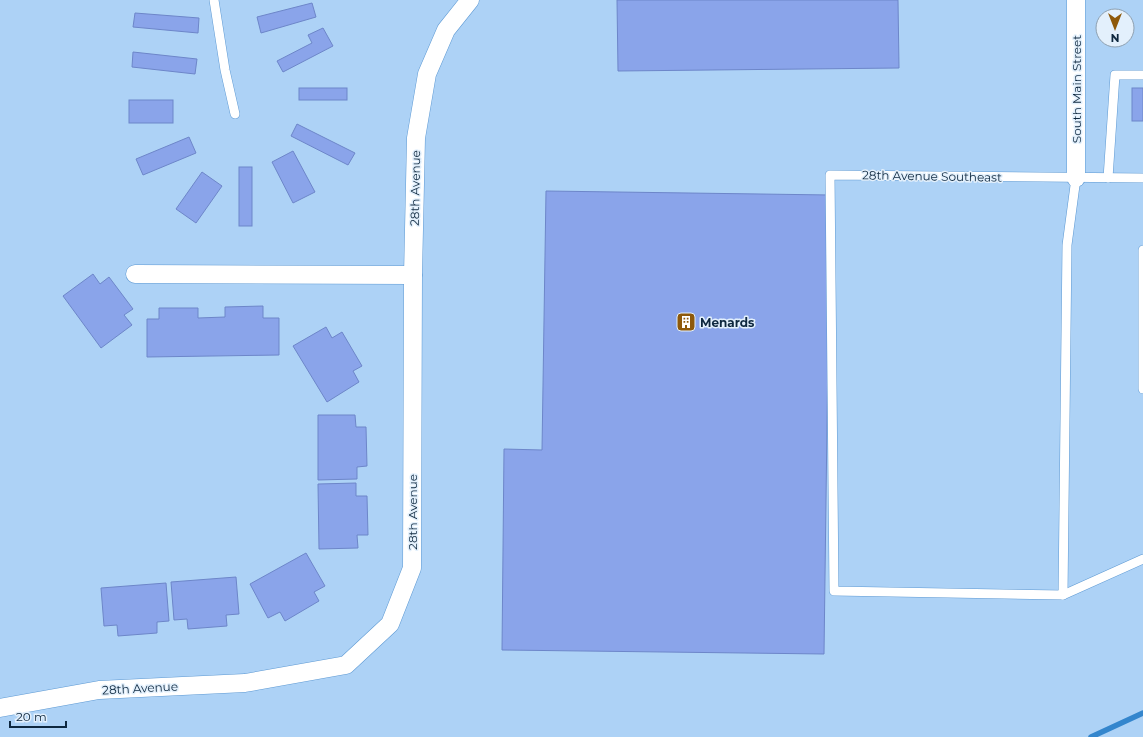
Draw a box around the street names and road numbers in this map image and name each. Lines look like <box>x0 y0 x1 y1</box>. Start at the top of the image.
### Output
street label: South Main Street <box>1069 35 1084 143</box>
street label: 28th Avenue <box>407 150 423 226</box>
street label: 28th Avenue Southeast <box>862 167 1002 185</box>
street label: 28th Avenue <box>405 474 420 550</box>
street label: 28th Avenue <box>102 679 178 697</box>

